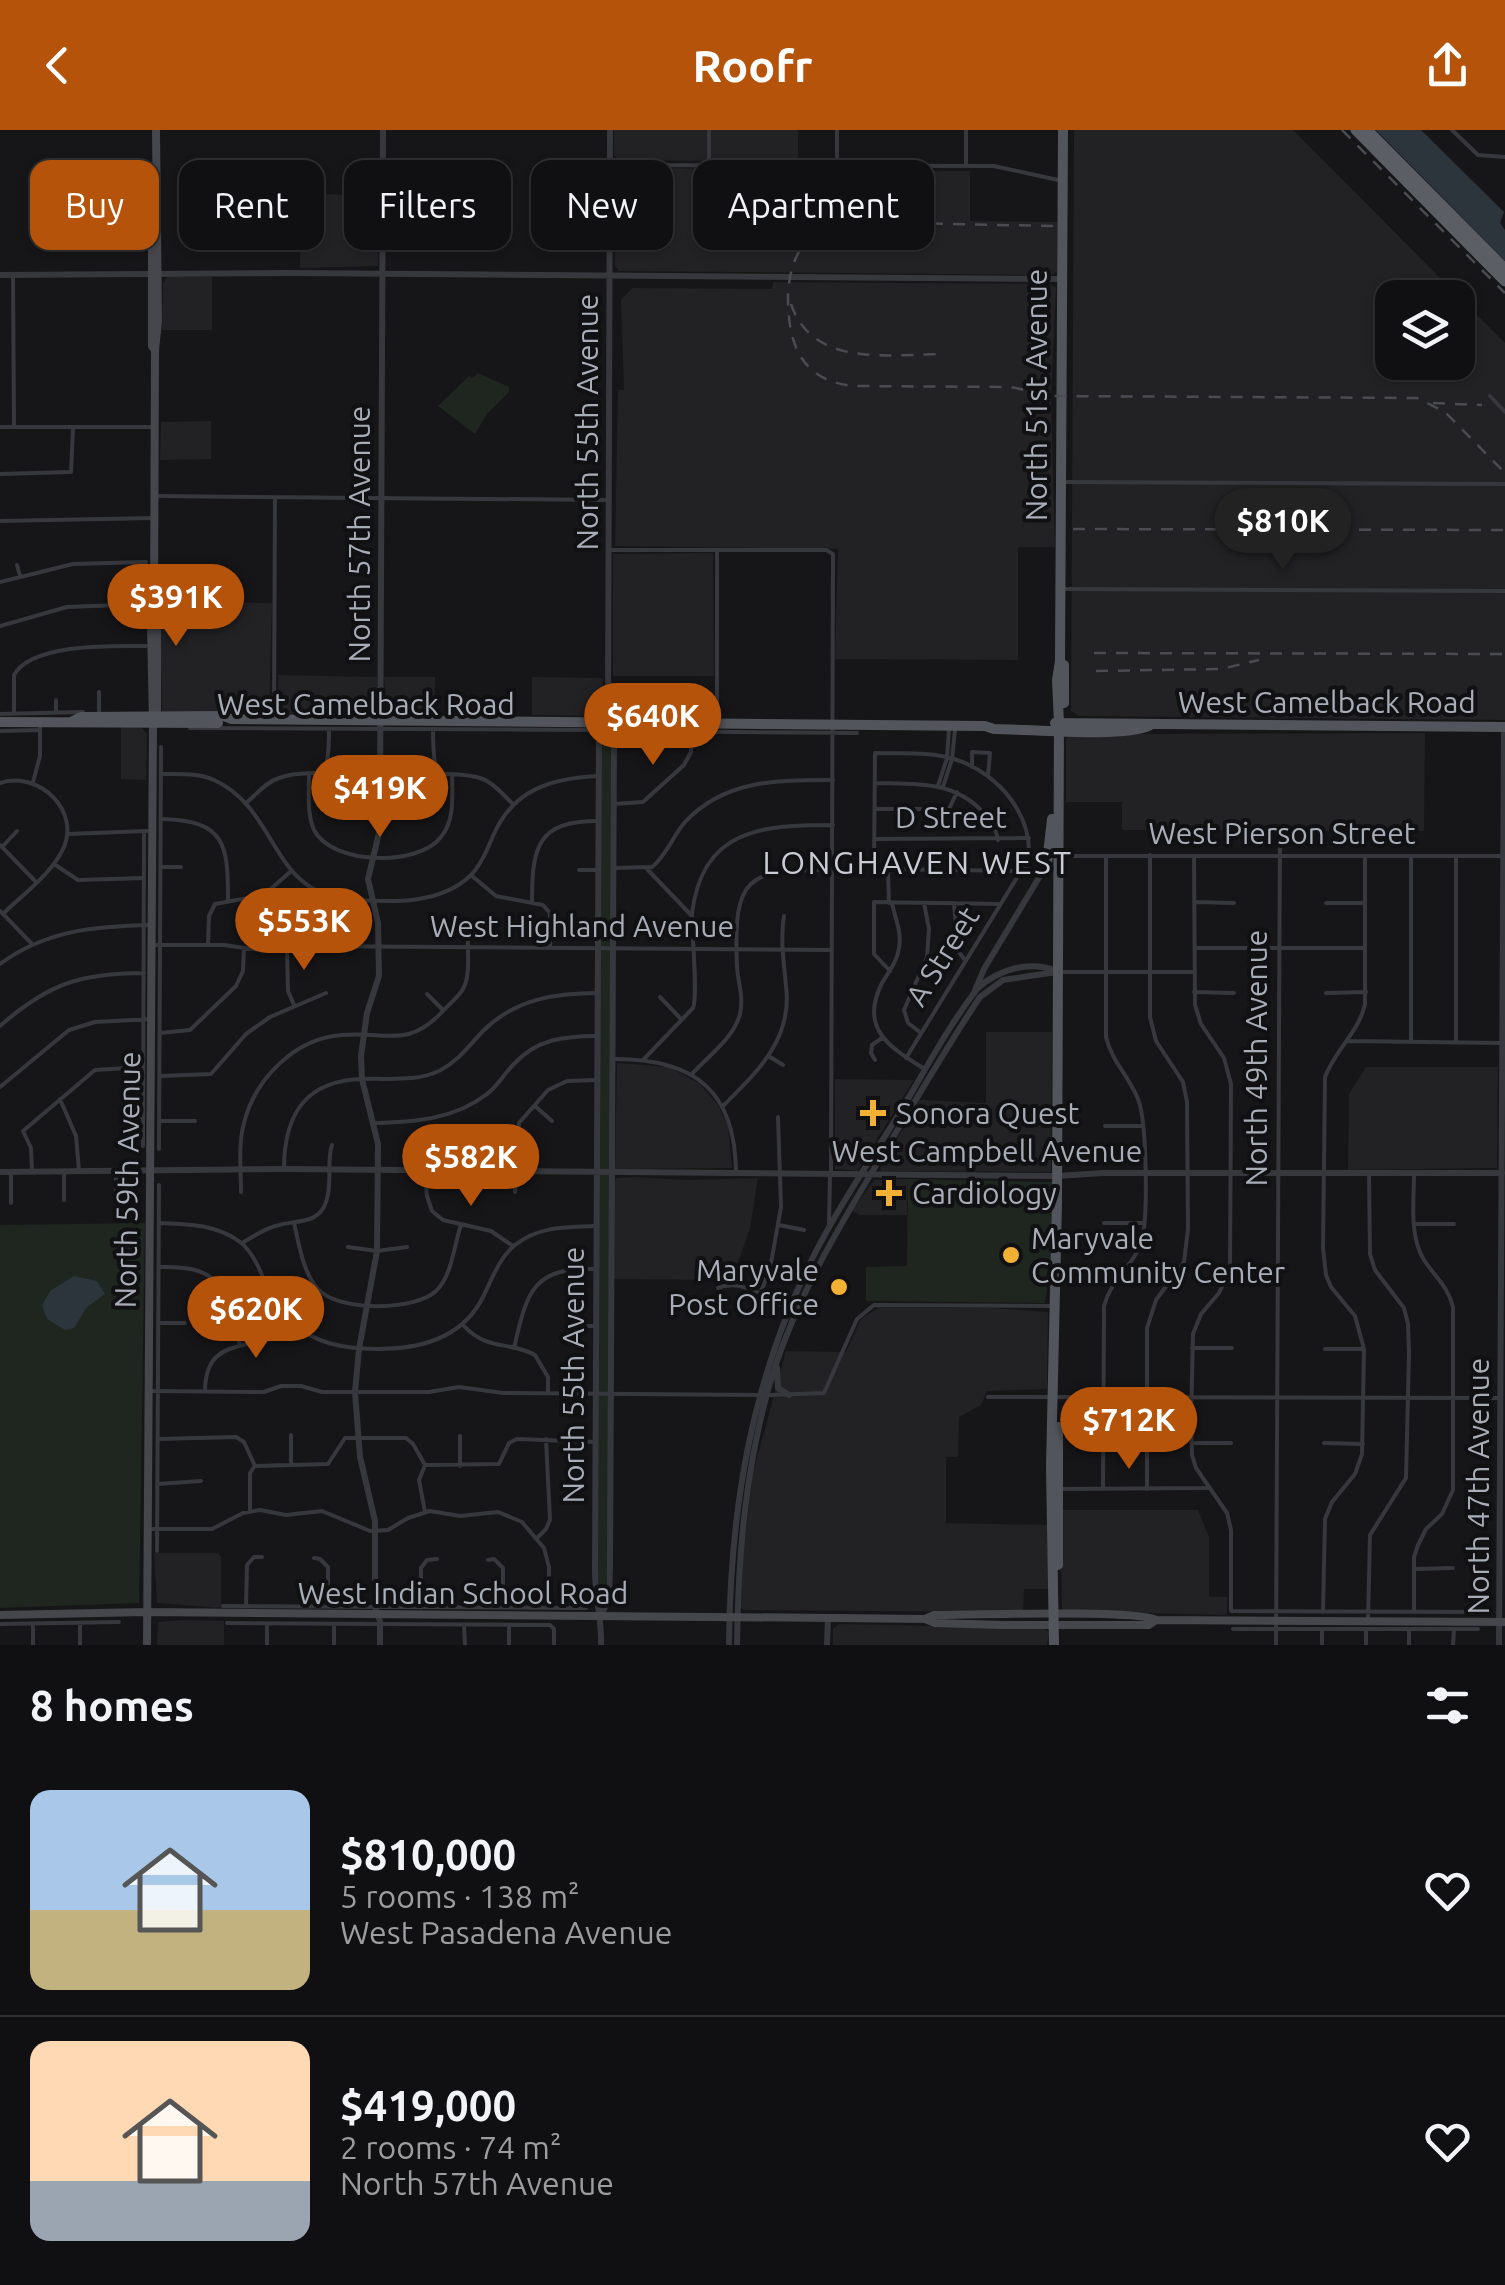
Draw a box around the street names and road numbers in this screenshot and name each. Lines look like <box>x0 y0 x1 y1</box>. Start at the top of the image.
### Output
street label: North 51st Avenue <box>1019 269 1053 521</box>
street label: North 55th Avenue <box>570 294 604 550</box>
street label: North 57th Avenue <box>342 406 376 662</box>
street label: West Camelback Road <box>1178 685 1476 719</box>
street label: West Camelback Road <box>217 687 515 721</box>
street label: D Street <box>895 800 1007 834</box>
street label: West Pierson Street <box>1148 816 1416 850</box>
street label: A Street <box>898 900 986 1012</box>
street label: West Highland Avenue <box>430 909 734 943</box>
street label: North 49th Avenue <box>1239 930 1273 1186</box>
street label: North 59th Avenue <box>108 1051 146 1309</box>
street label: West Campbell Avenue <box>832 1134 1142 1168</box>
street label: North 55th Avenue <box>556 1247 590 1503</box>
street label: North 47th Avenue <box>1461 1358 1495 1614</box>
street label: West Indian School Road <box>298 1576 628 1610</box>

